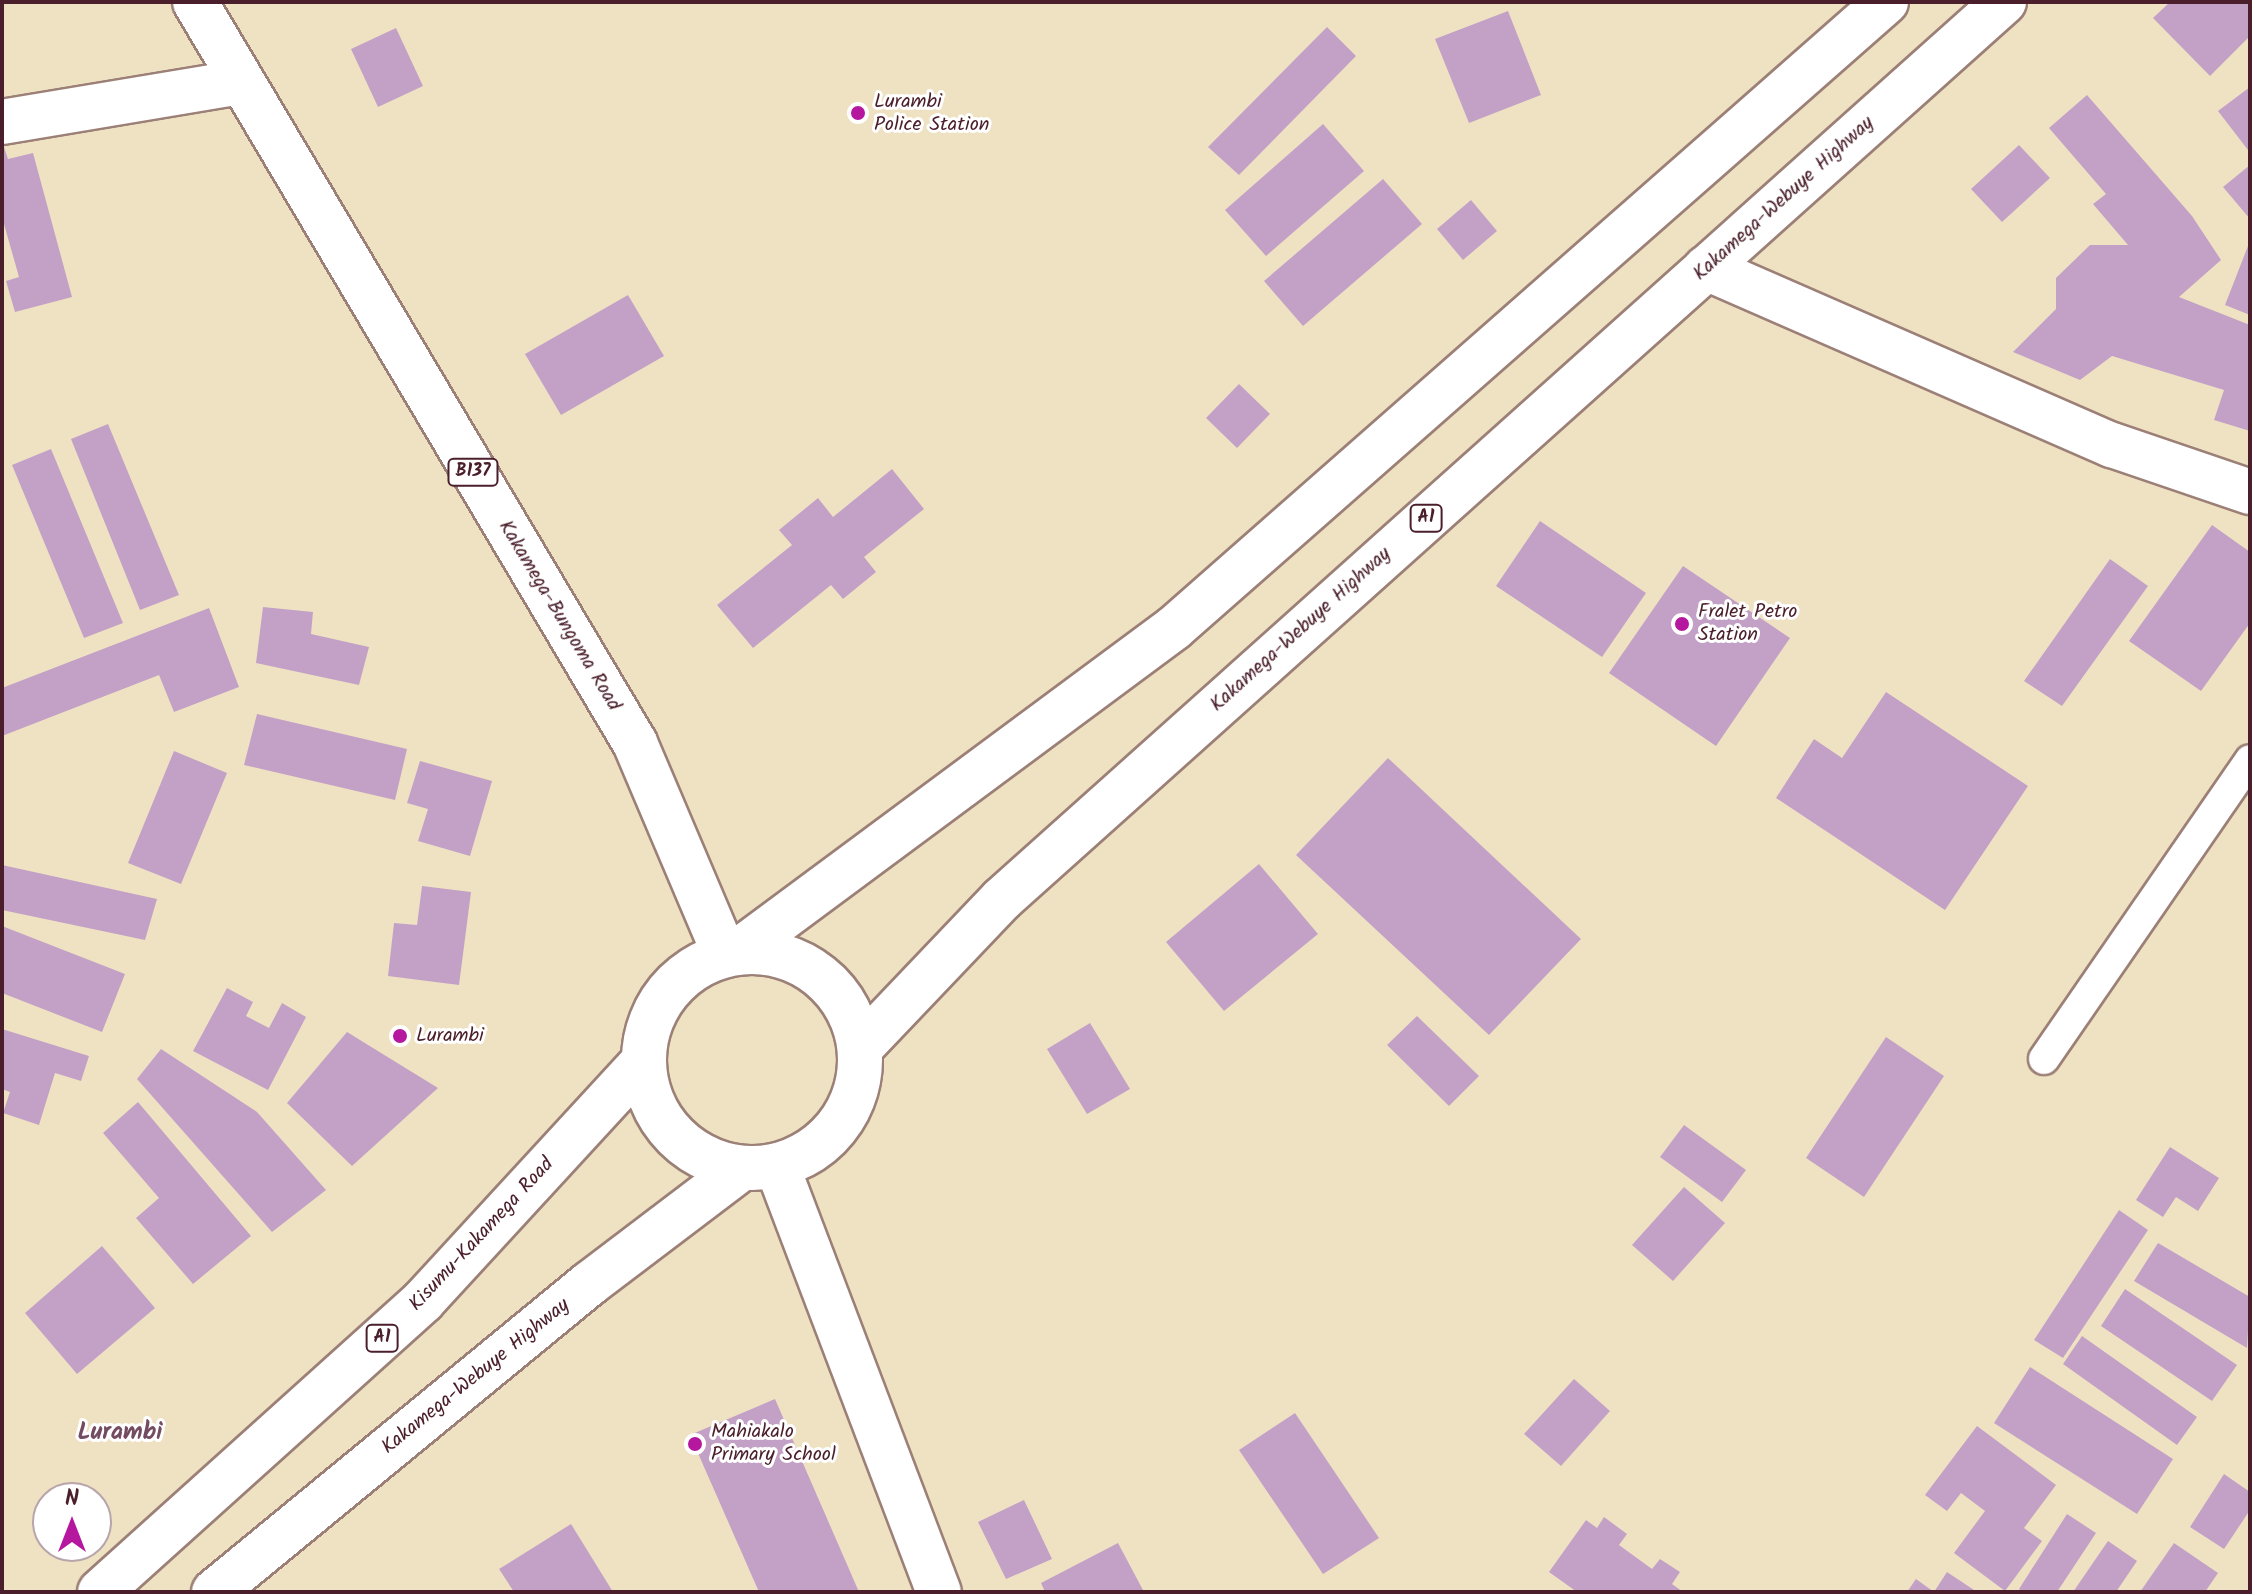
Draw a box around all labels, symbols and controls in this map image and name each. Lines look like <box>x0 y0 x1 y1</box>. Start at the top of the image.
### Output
place label: Lurambi Police Station <box>874 90 989 137</box>
marker: Lurambi Police Station <box>849 104 867 122</box>
street label: Kakamega-Webuye Highway <box>1689 112 1879 286</box>
road number: B137 <box>447 458 499 486</box>
road number: A1 <box>1408 504 1444 532</box>
street label: Kakamega-Bungoma Road <box>493 516 625 716</box>
street label: Kakamega-Webuye Highway <box>1206 543 1396 717</box>
place label: Fralet Petro Station <box>1698 600 1797 647</box>
marker: Fralet Petro Station <box>1673 615 1691 633</box>
place label: Lurambi <box>416 1024 484 1048</box>
marker: Lurambi <box>391 1027 409 1045</box>
street label: Kisumu-Kakamega Road <box>405 1153 559 1317</box>
street label: Kakamega-Webuye Highway <box>377 1294 575 1460</box>
road number: A1 <box>364 1324 400 1352</box>
district label: Lurambi <box>77 1419 163 1447</box>
place label: Mahiakalo Primary School <box>711 1420 836 1467</box>
marker: Mahiakalo Primary School <box>686 1435 704 1453</box>
north arrow <box>32 1482 112 1562</box>
text: N <box>65 1482 79 1517</box>

